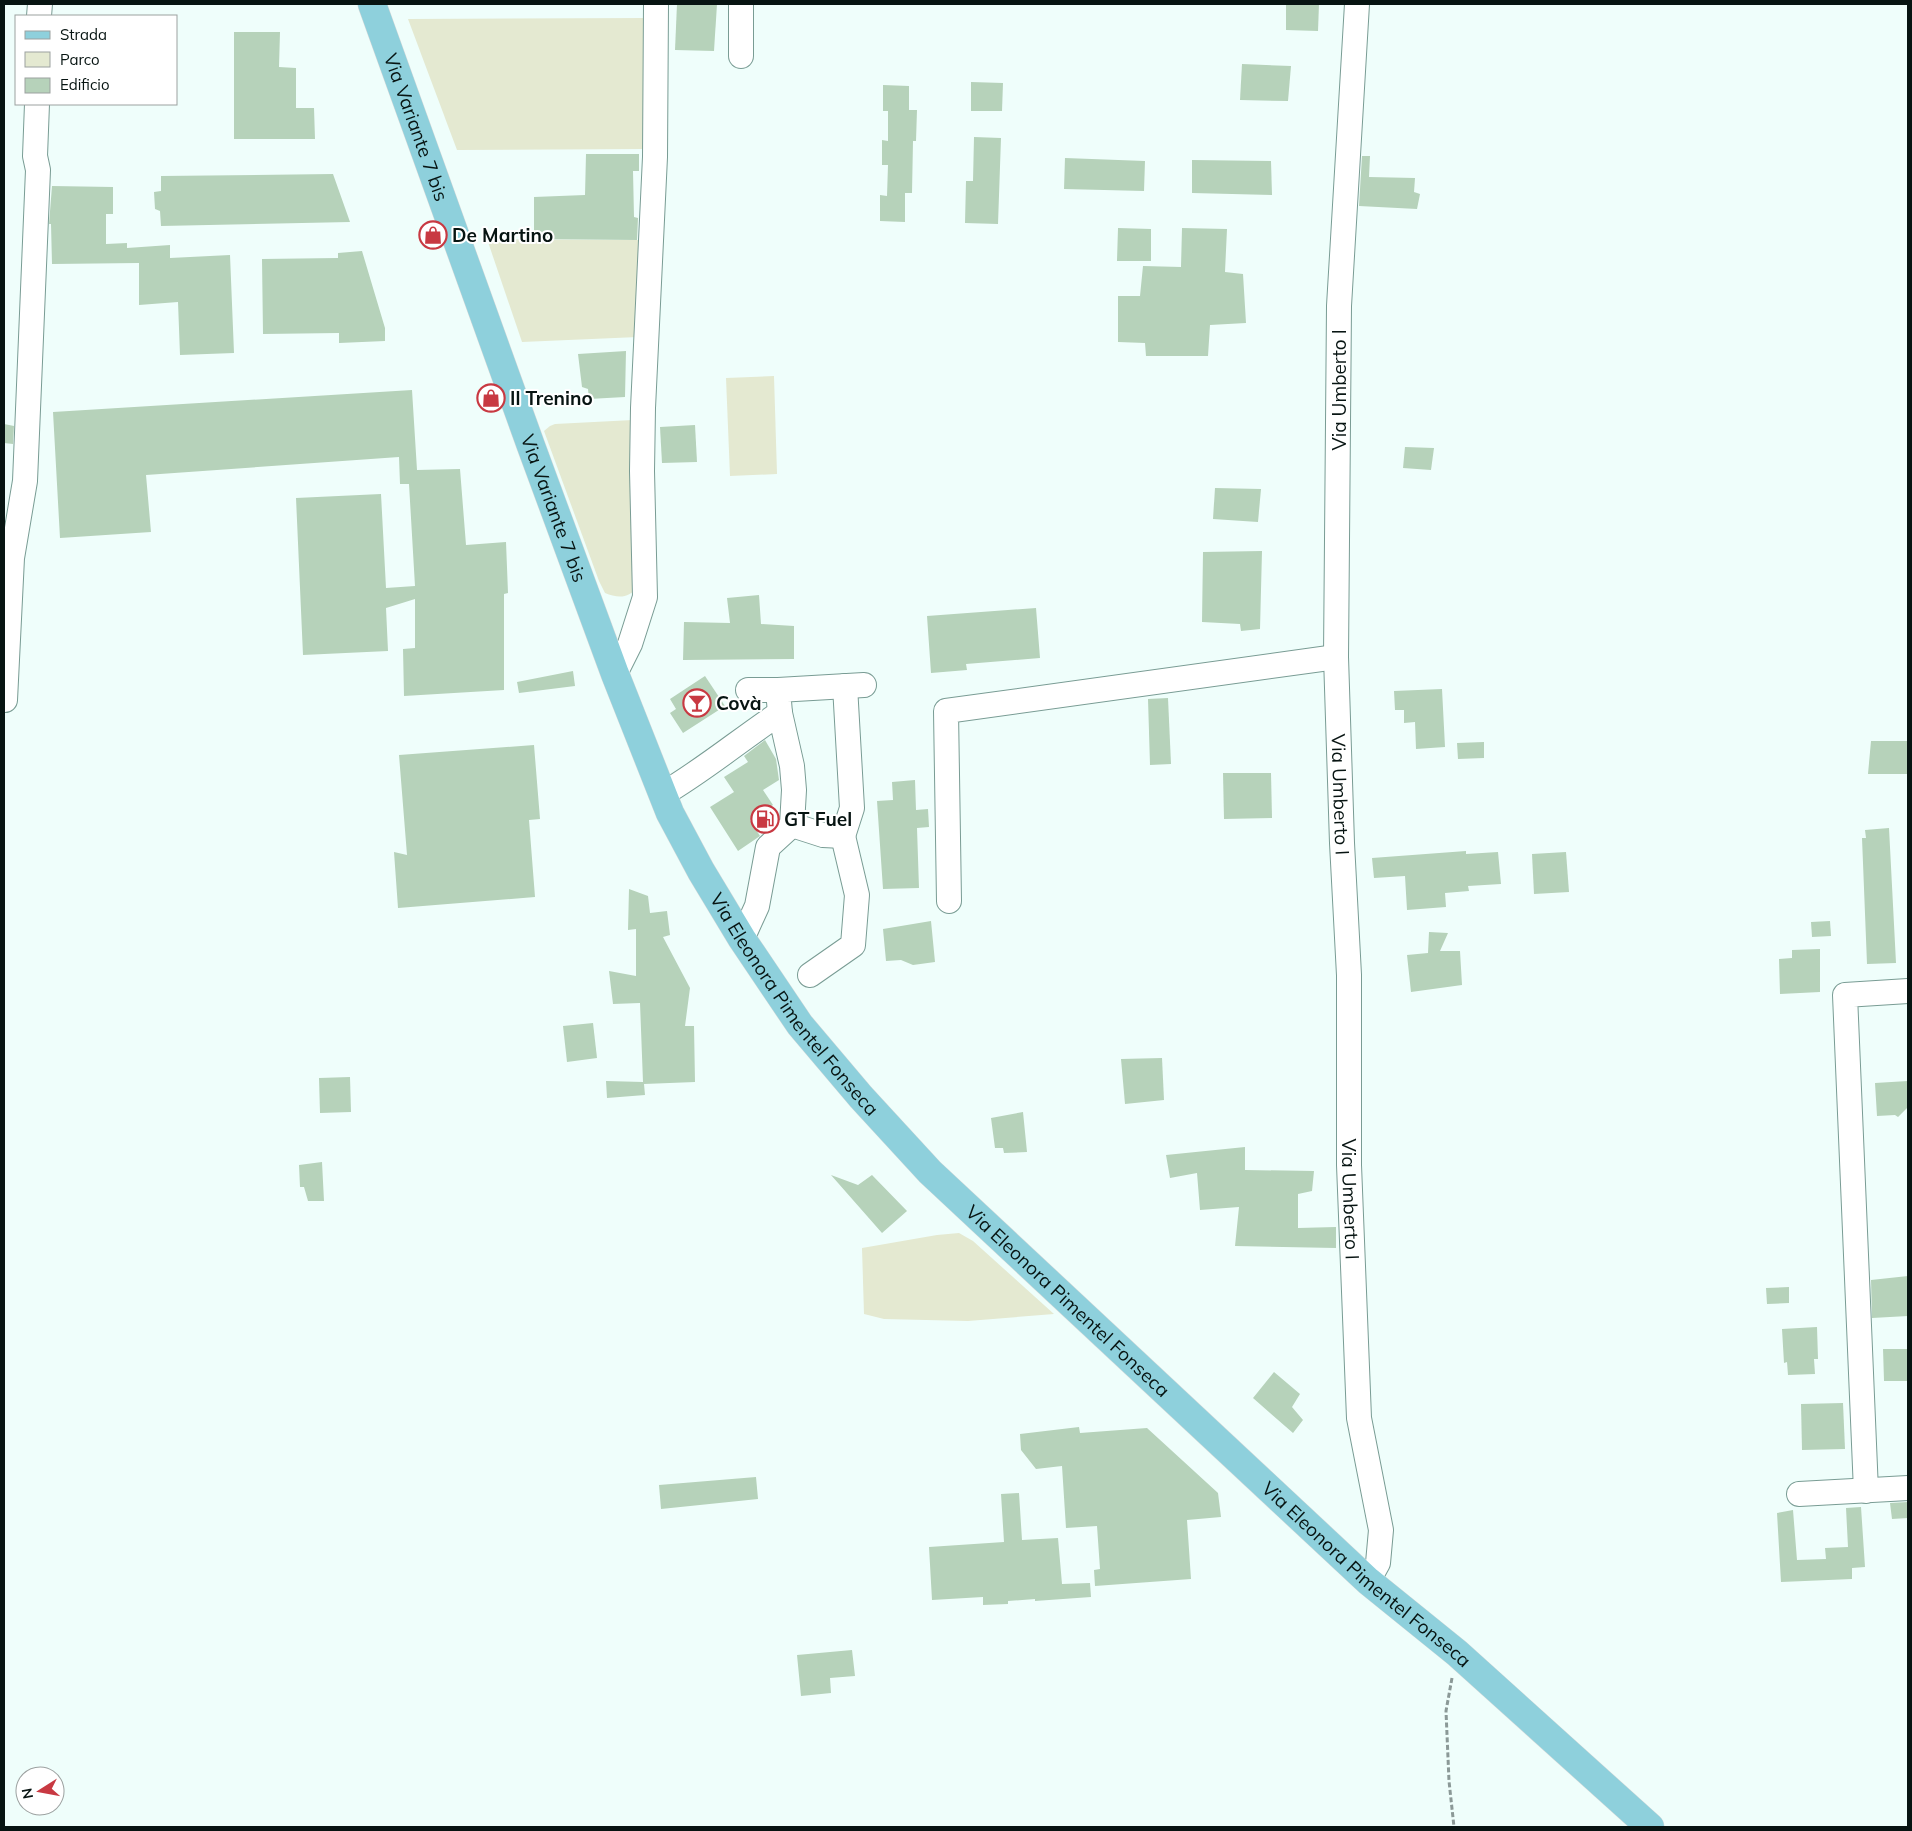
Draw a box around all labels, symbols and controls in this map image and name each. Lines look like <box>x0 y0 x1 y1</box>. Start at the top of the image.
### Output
legend <box>15 15 178 105</box>
text: Strada <box>60 25 107 44</box>
text: Parco <box>60 50 100 69</box>
street label: Via Variante 7 bis <box>379 50 454 204</box>
text: Edificio <box>60 75 110 94</box>
shop icon: De Martino <box>418 220 448 250</box>
place label: De Martino <box>452 223 553 247</box>
street label: Via Umberto I <box>1327 329 1351 451</box>
shop icon: Il Trenino <box>476 383 506 413</box>
place label: Il Trenino <box>510 386 593 410</box>
street label: Via Variante 7 bis <box>516 431 592 585</box>
bar icon: Covà <box>682 688 712 718</box>
place label: Covà <box>716 691 762 715</box>
street label: Via Umberto I <box>1326 733 1355 856</box>
fuel station icon: GT Fuel <box>750 804 780 834</box>
place label: GT Fuel <box>784 807 852 831</box>
street label: Via Eleonora Pimentel Fonseca <box>705 889 884 1120</box>
street label: Via Umberto I <box>1337 1139 1365 1260</box>
street label: Via Eleonora Pimentel Fonseca <box>961 1200 1175 1402</box>
street label: Via Eleonora Pimentel Fonseca <box>1257 1476 1476 1672</box>
north arrow <box>15 1766 65 1816</box>
text: N <box>17 1787 37 1800</box>

